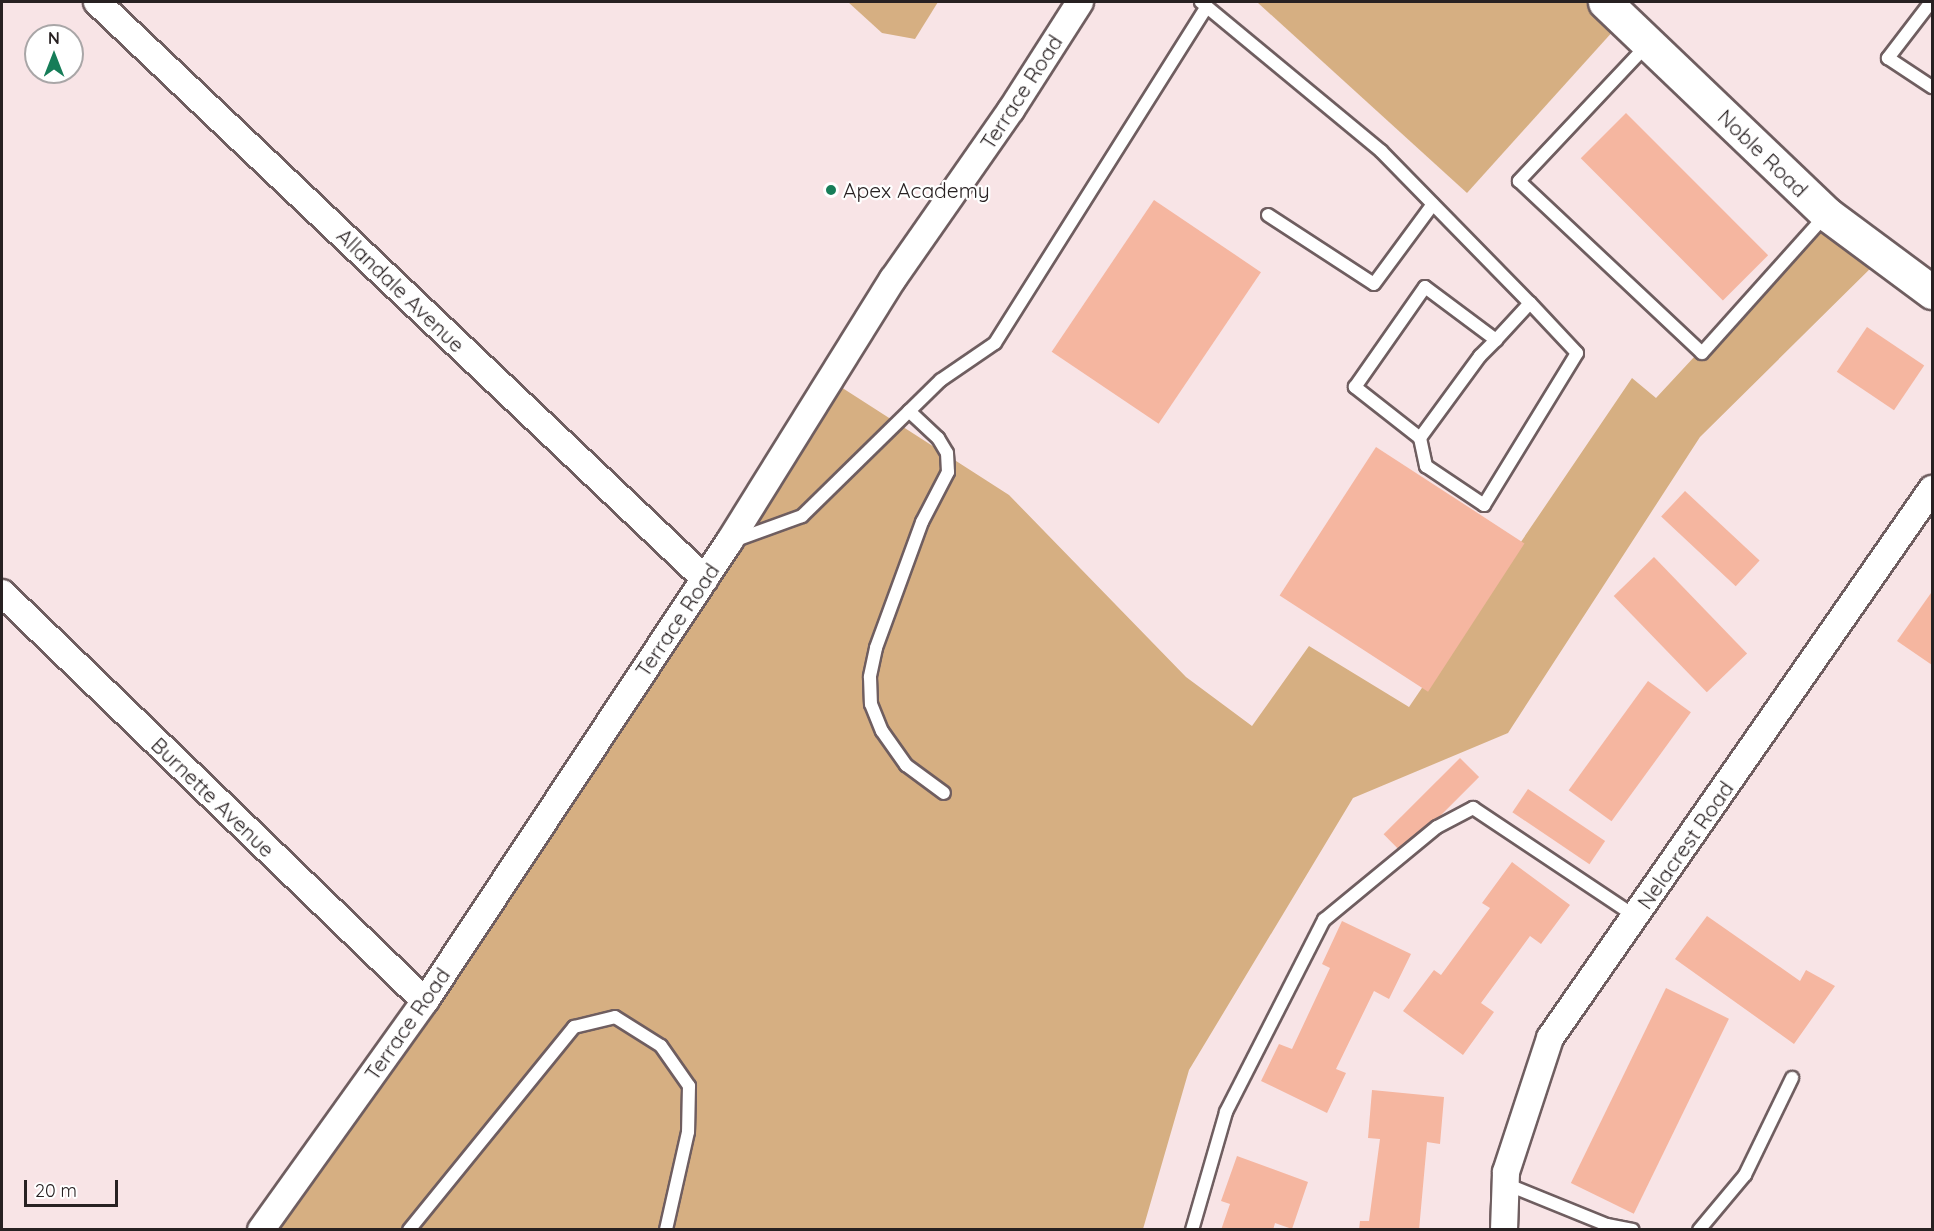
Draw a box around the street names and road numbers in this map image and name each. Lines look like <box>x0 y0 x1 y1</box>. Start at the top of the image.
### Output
street label: Terrace Road <box>975 30 1067 154</box>
street label: Noble Road <box>1713 104 1813 202</box>
street label: Allandale Avenue <box>332 223 470 357</box>
street label: Terrace Road <box>630 559 724 681</box>
street label: Burnette Avenue <box>146 732 280 862</box>
street label: Nelacrest Road <box>1632 776 1738 914</box>
street label: Terrace Road <box>359 963 455 1085</box>

